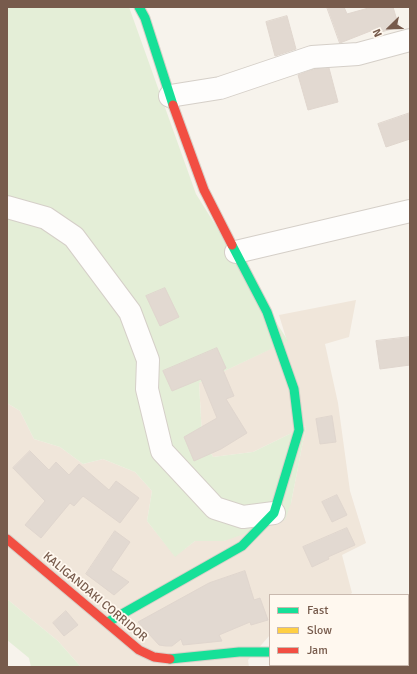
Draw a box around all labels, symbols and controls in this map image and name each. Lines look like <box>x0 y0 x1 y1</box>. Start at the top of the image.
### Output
north arrow <box>369 8 409 48</box>
text: N <box>370 27 385 39</box>
street label: KALIGANDAKI CORRIDOR <box>40 549 150 645</box>
legend <box>269 594 409 666</box>
text: Fast <box>307 603 328 618</box>
text: Slow <box>307 623 332 638</box>
text: Jam <box>307 643 328 658</box>

